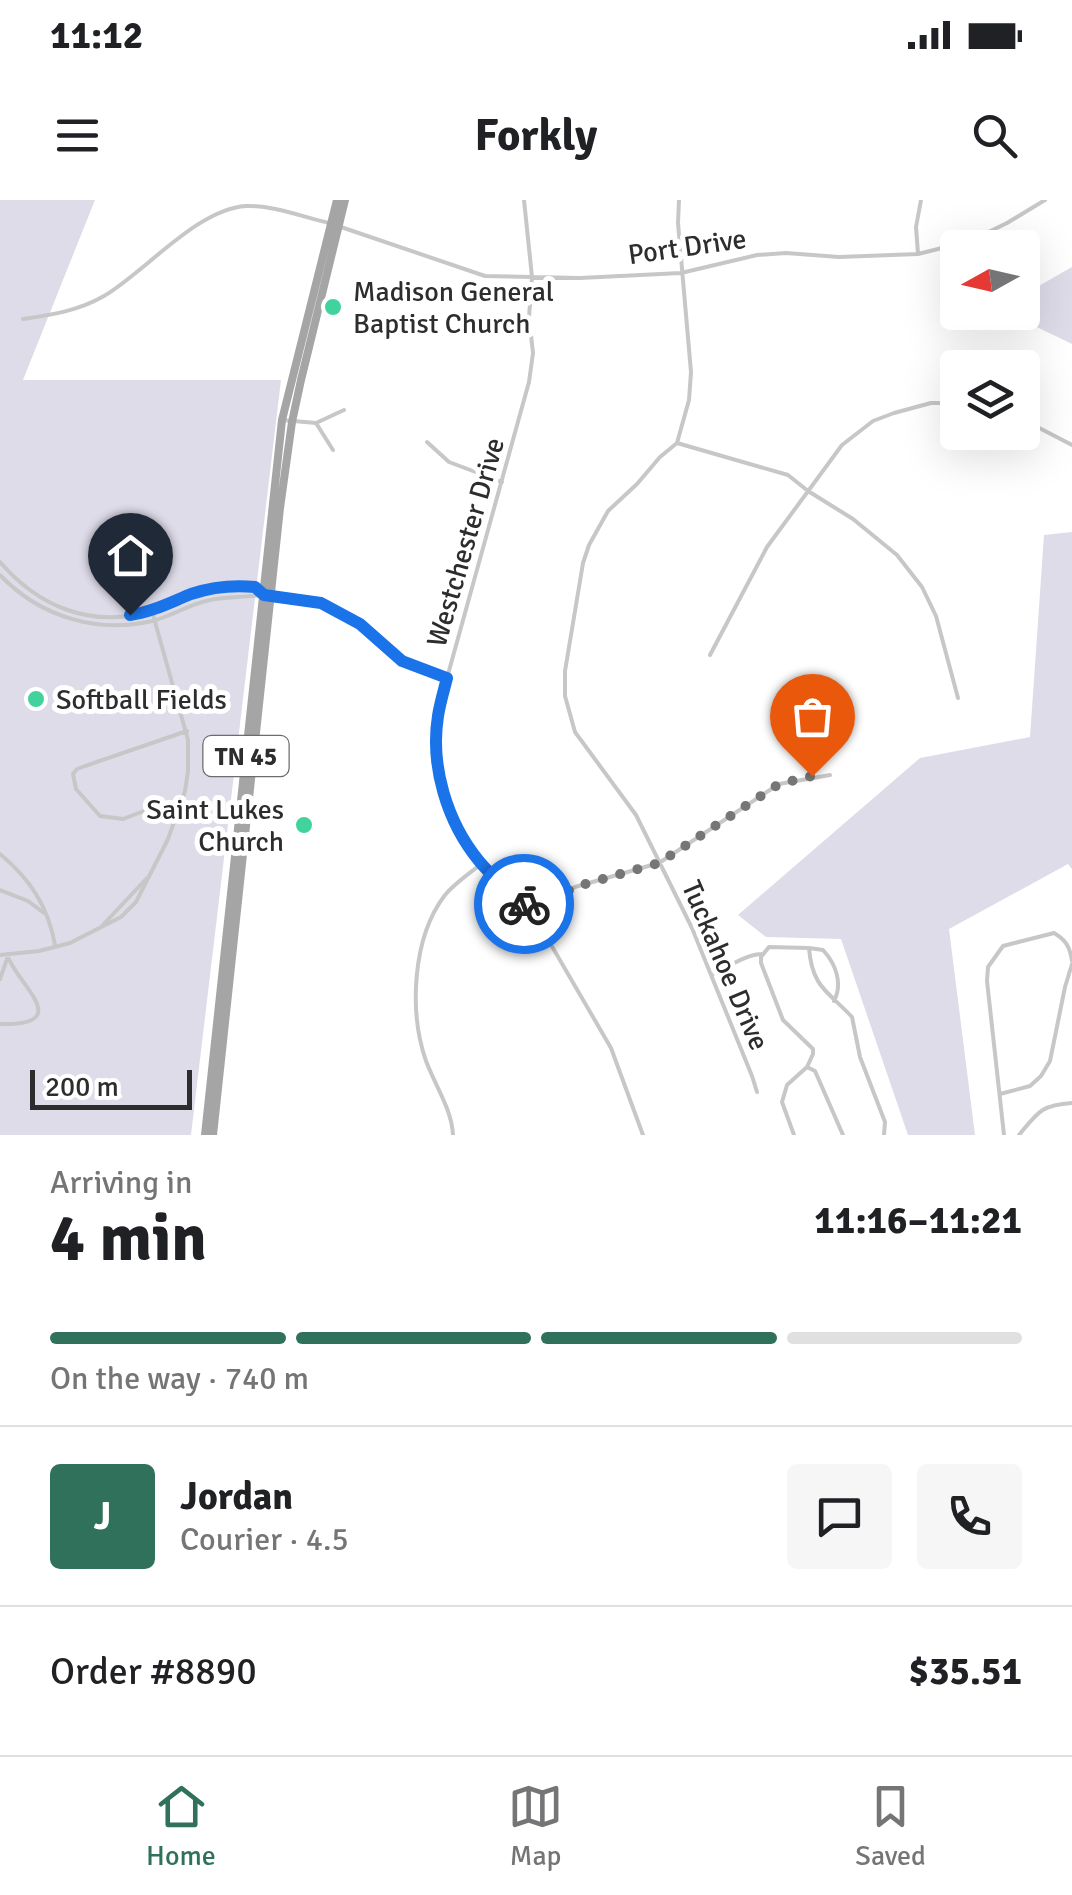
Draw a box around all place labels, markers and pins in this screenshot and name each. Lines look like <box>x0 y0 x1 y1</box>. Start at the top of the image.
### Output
place label: Madison General Baptist Church <box>353 275 554 341</box>
marker: Madison General Baptist Church <box>322 296 344 318</box>
pin <box>88 513 173 616</box>
pin <box>770 674 855 777</box>
place label: Softball Fields <box>56 683 227 717</box>
marker: Softball Fields <box>25 688 47 710</box>
place label: Saint Lukes Church <box>146 793 284 859</box>
marker: Saint Lukes Church <box>293 814 315 836</box>

